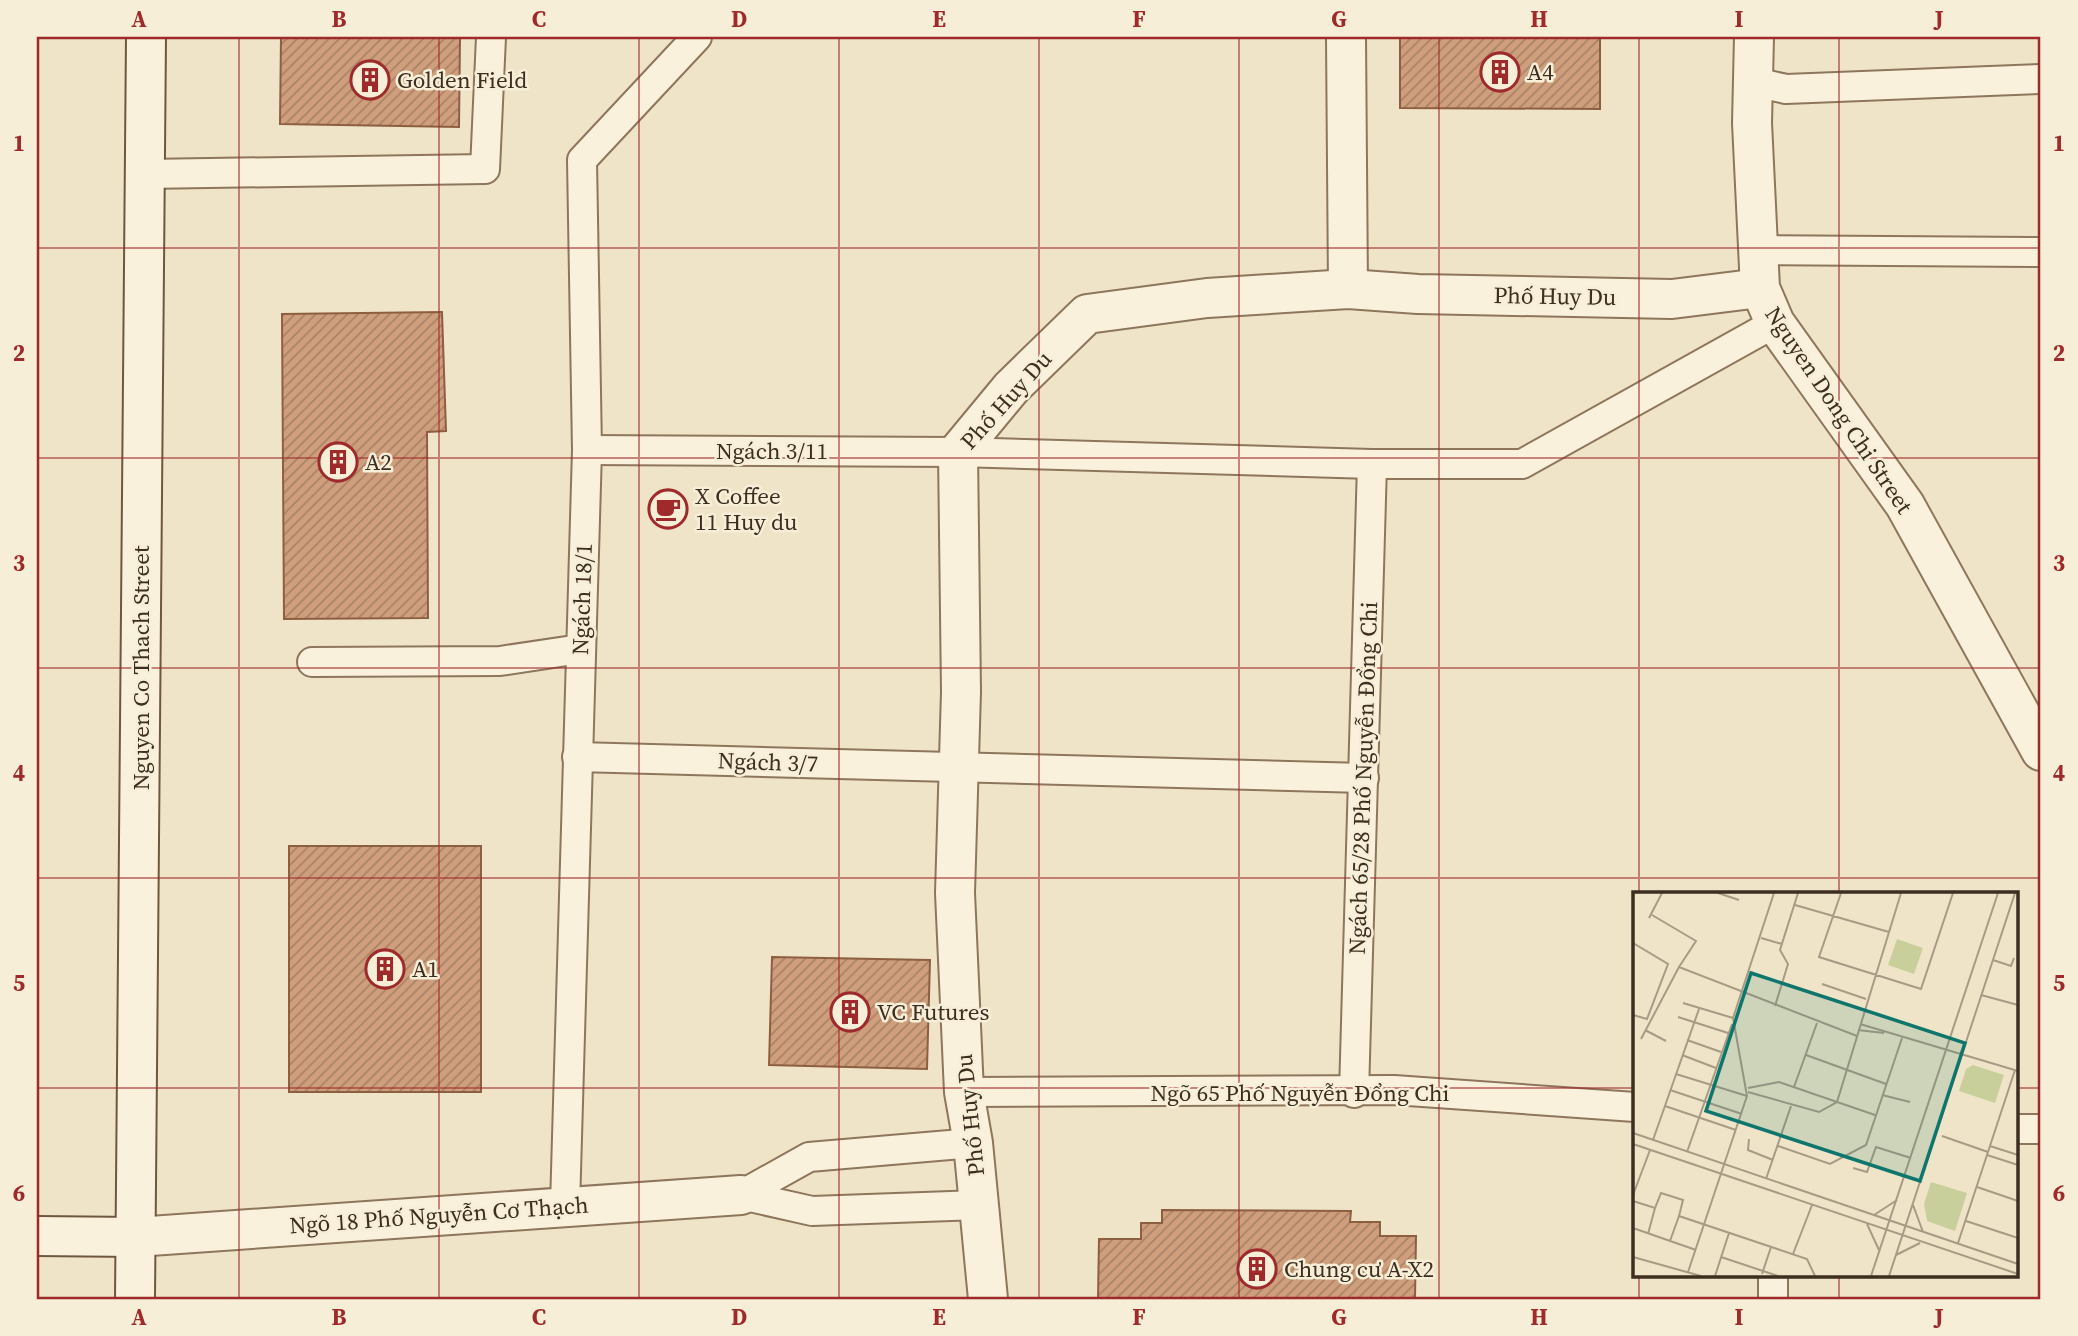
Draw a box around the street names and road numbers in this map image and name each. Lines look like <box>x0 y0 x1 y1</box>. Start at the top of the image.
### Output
street label: Phố Huy Du <box>1493 279 1617 313</box>
street label: Nguyen Dong Chi Street <box>1758 300 1921 520</box>
street label: Phố Huy Du <box>953 344 1059 456</box>
street label: Ngách 3/11 <box>716 435 828 467</box>
street label: Ngách 18/1 <box>564 543 600 655</box>
street label: Nguyen Co Thach Street <box>125 545 157 790</box>
street label: Ngách 65/28 Phố Nguyễn Đổng Chi <box>1341 601 1385 955</box>
street label: Ngách 3/7 <box>717 744 819 780</box>
street label: Phố Huy Du <box>948 1052 992 1178</box>
street label: Ngõ 65 Phố Nguyễn Đổng Chi <box>1151 1077 1450 1109</box>
street label: Ngõ 18 Phố Nguyễn Cơ Thạch <box>288 1189 590 1241</box>

